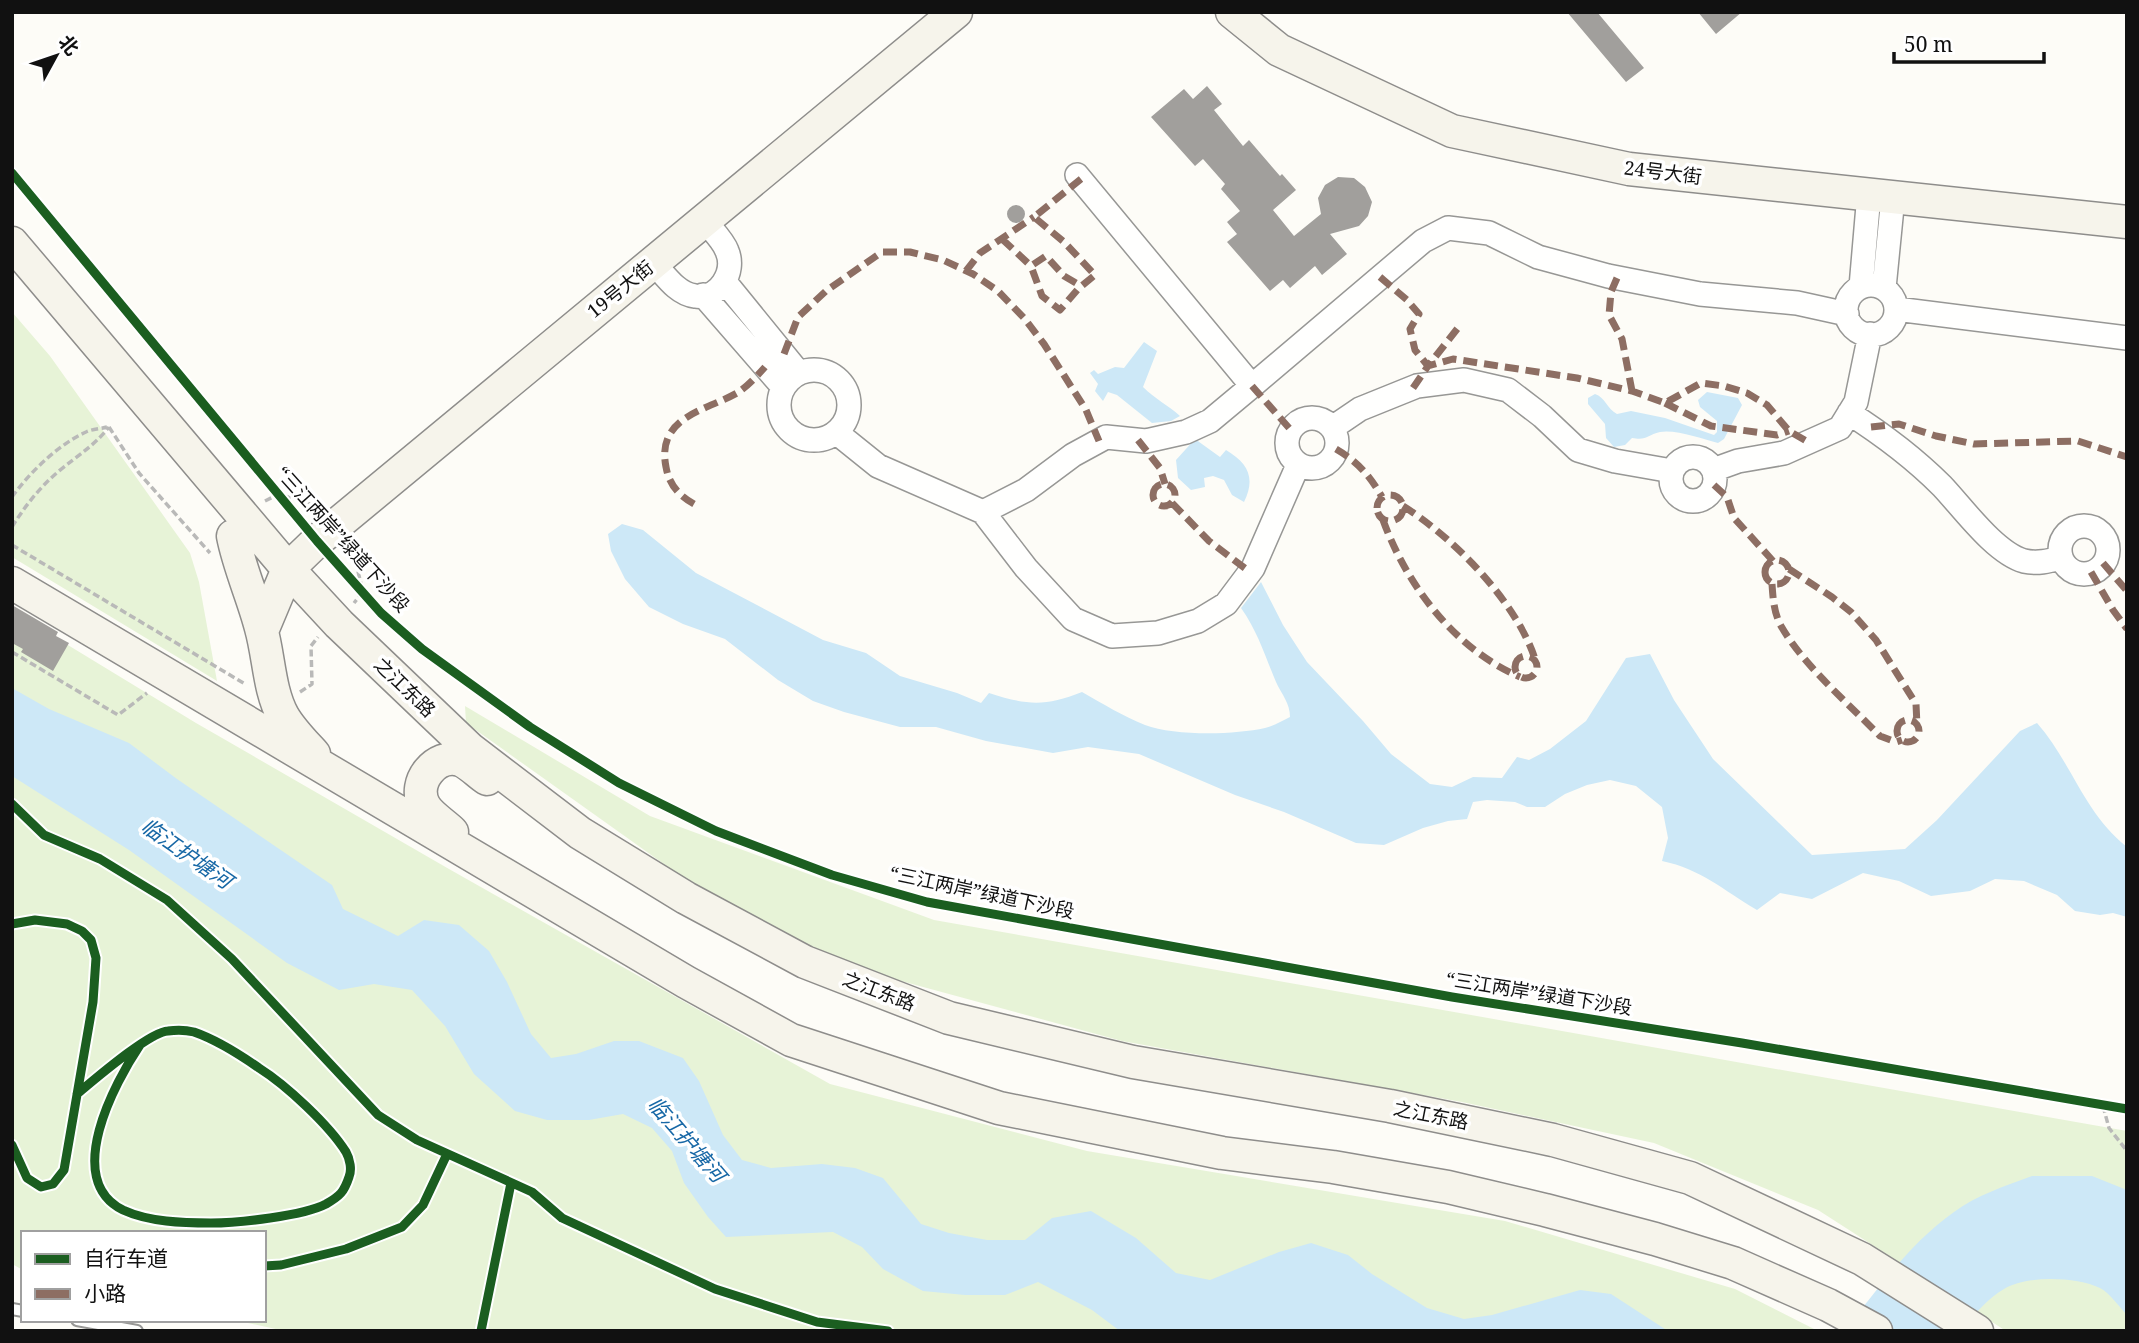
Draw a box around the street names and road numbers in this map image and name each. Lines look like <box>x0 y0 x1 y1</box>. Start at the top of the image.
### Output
street label: 24号大街 <box>1623 154 1703 190</box>
street label: 19号大街 <box>581 254 659 324</box>
street label: “三江两岸”绿道下沙段 <box>270 460 416 618</box>
street label: 之江东路 <box>369 651 441 723</box>
street label: “三江两岸”绿道下沙段 <box>887 860 1077 924</box>
street label: 之江东路 <box>839 965 919 1017</box>
street label: “三江两岸”绿道下沙段 <box>1444 965 1634 1021</box>
street label: 之江东路 <box>1391 1095 1471 1135</box>

